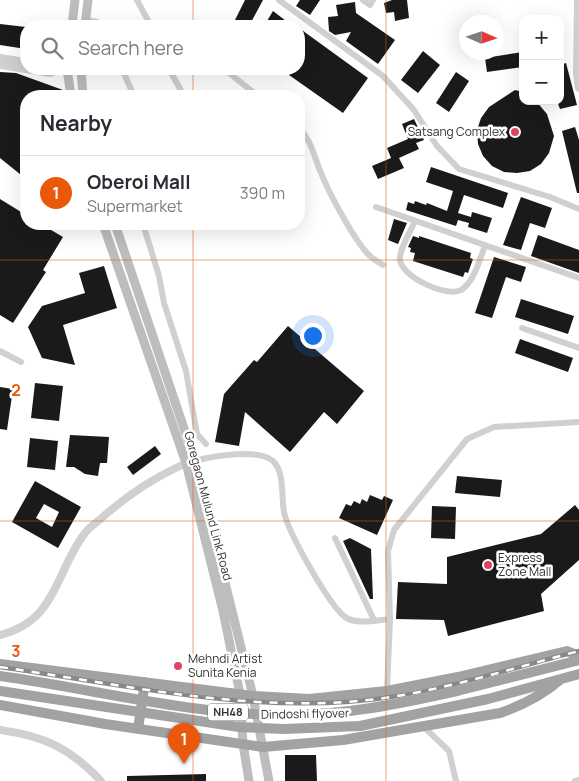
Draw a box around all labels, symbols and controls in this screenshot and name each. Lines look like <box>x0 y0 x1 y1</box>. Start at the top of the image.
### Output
north arrow <box>459 15 504 60</box>
map controls <box>519 15 564 105</box>
button: + <box>519 15 564 60</box>
search box <box>20 20 305 75</box>
icon: search <box>38 34 66 62</box>
text: Search here <box>78 35 184 61</box>
button: − <box>519 60 564 105</box>
text: Nearby <box>40 109 112 137</box>
place label: Satsang Complex <box>408 123 506 140</box>
marker: Satsang Complex <box>509 126 521 138</box>
text: Oberoi Mall <box>87 169 191 195</box>
text: 1 <box>52 182 60 204</box>
text: 390 m <box>240 182 285 204</box>
text: Supermarket <box>87 195 183 217</box>
your location <box>300 323 326 349</box>
text: 2 <box>11 379 21 401</box>
street label: Goregaon Mulund Link Road <box>180 429 237 582</box>
place label: Express Zone Mall <box>498 549 551 580</box>
marker: Express Zone Mall <box>482 559 494 571</box>
text: 3 <box>11 640 21 662</box>
place label: Mehndi Artist Sunita Kenia <box>188 650 262 681</box>
marker: Mehndi Artist Sunita Kenia <box>172 660 184 672</box>
road number: NH48 <box>208 704 248 720</box>
street label: Dindoshi flyover <box>261 704 350 723</box>
pin: 1 <box>168 723 200 764</box>

